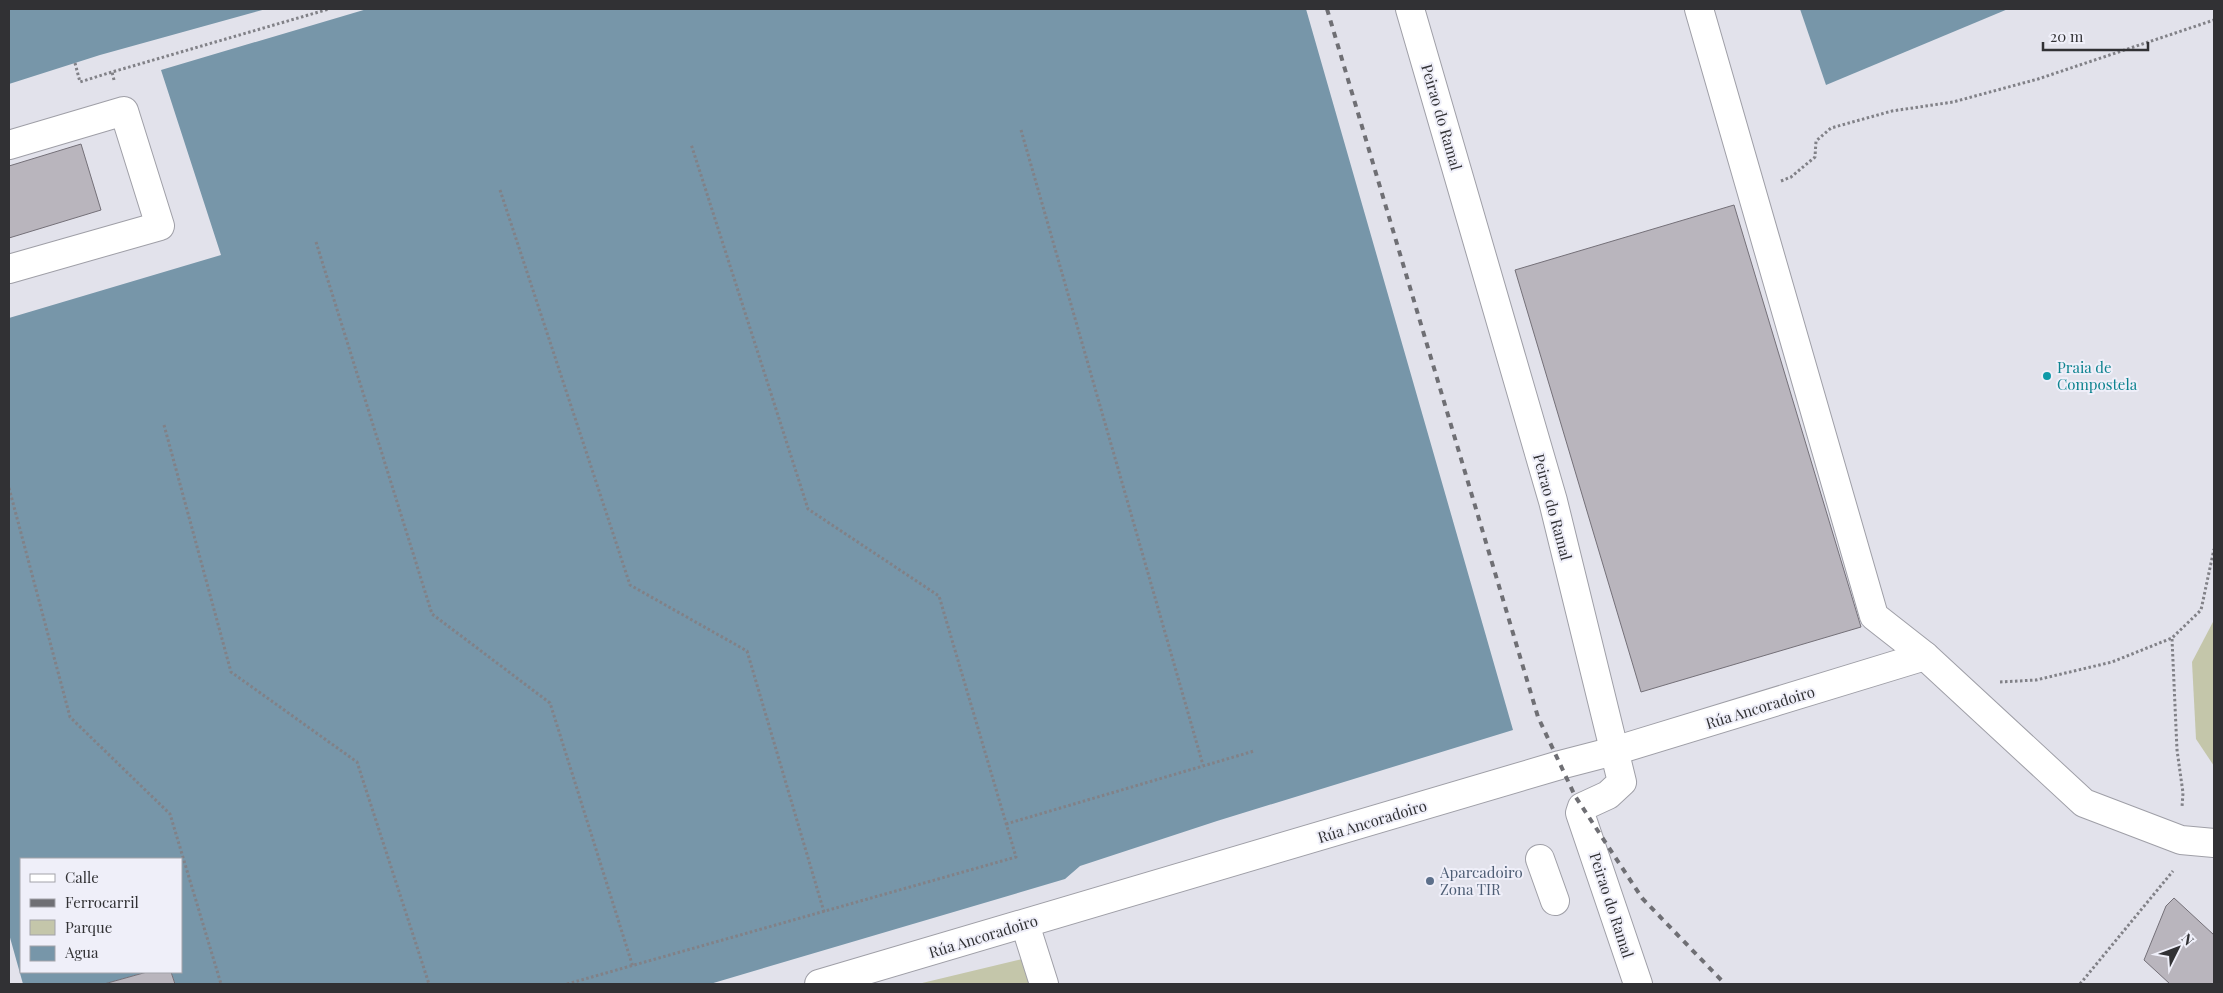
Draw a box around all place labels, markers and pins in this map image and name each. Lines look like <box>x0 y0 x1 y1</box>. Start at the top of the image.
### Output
place label: Praia de Compostela <box>2057 357 2138 394</box>
marker: Praia de Compostela <box>2041 370 2053 382</box>
place label: Aparcadoiro Zona TIR <box>1439 862 1523 899</box>
marker: Aparcadoiro Zona TIR <box>1424 875 1436 887</box>

